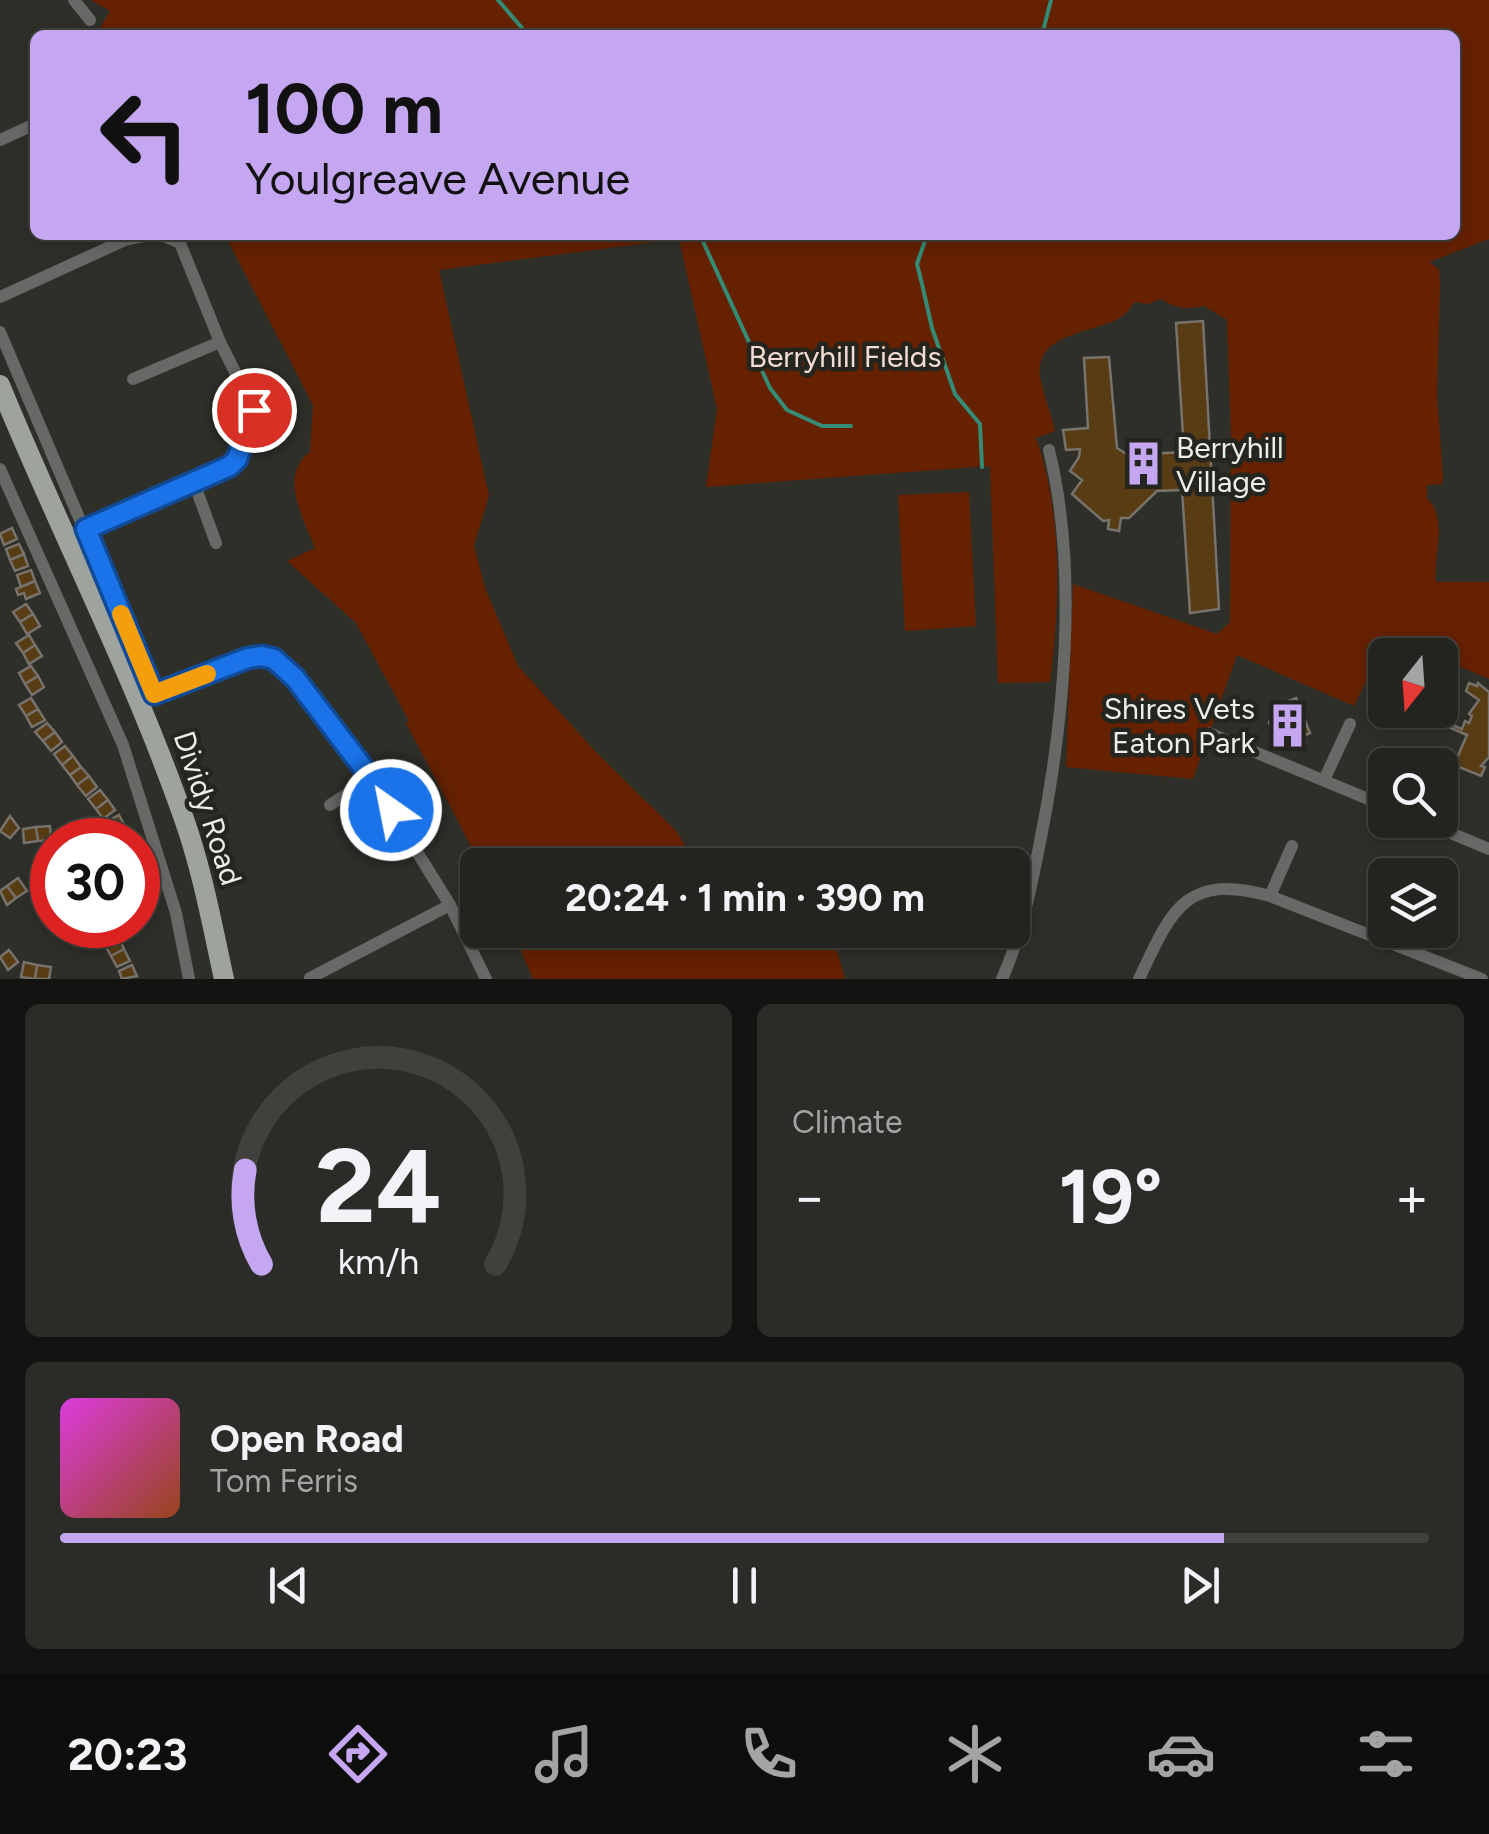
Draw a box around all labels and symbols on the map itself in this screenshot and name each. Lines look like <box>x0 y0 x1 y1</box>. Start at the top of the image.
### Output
park label: Berryhill Fields <box>749 338 941 375</box>
pin <box>212 368 297 453</box>
place label: Berryhill Village <box>1176 429 1284 500</box>
building icon: Berryhill Village <box>1119 440 1167 488</box>
north arrow <box>1368 638 1458 728</box>
place label: Shires Vets Eaton Park <box>1104 690 1255 761</box>
building icon: Shires Vets Eaton Park <box>1264 701 1312 749</box>
street label: Dividy Road <box>166 726 250 890</box>
position arrow <box>339 758 443 862</box>
speed limit sign: 30 <box>30 818 160 948</box>

